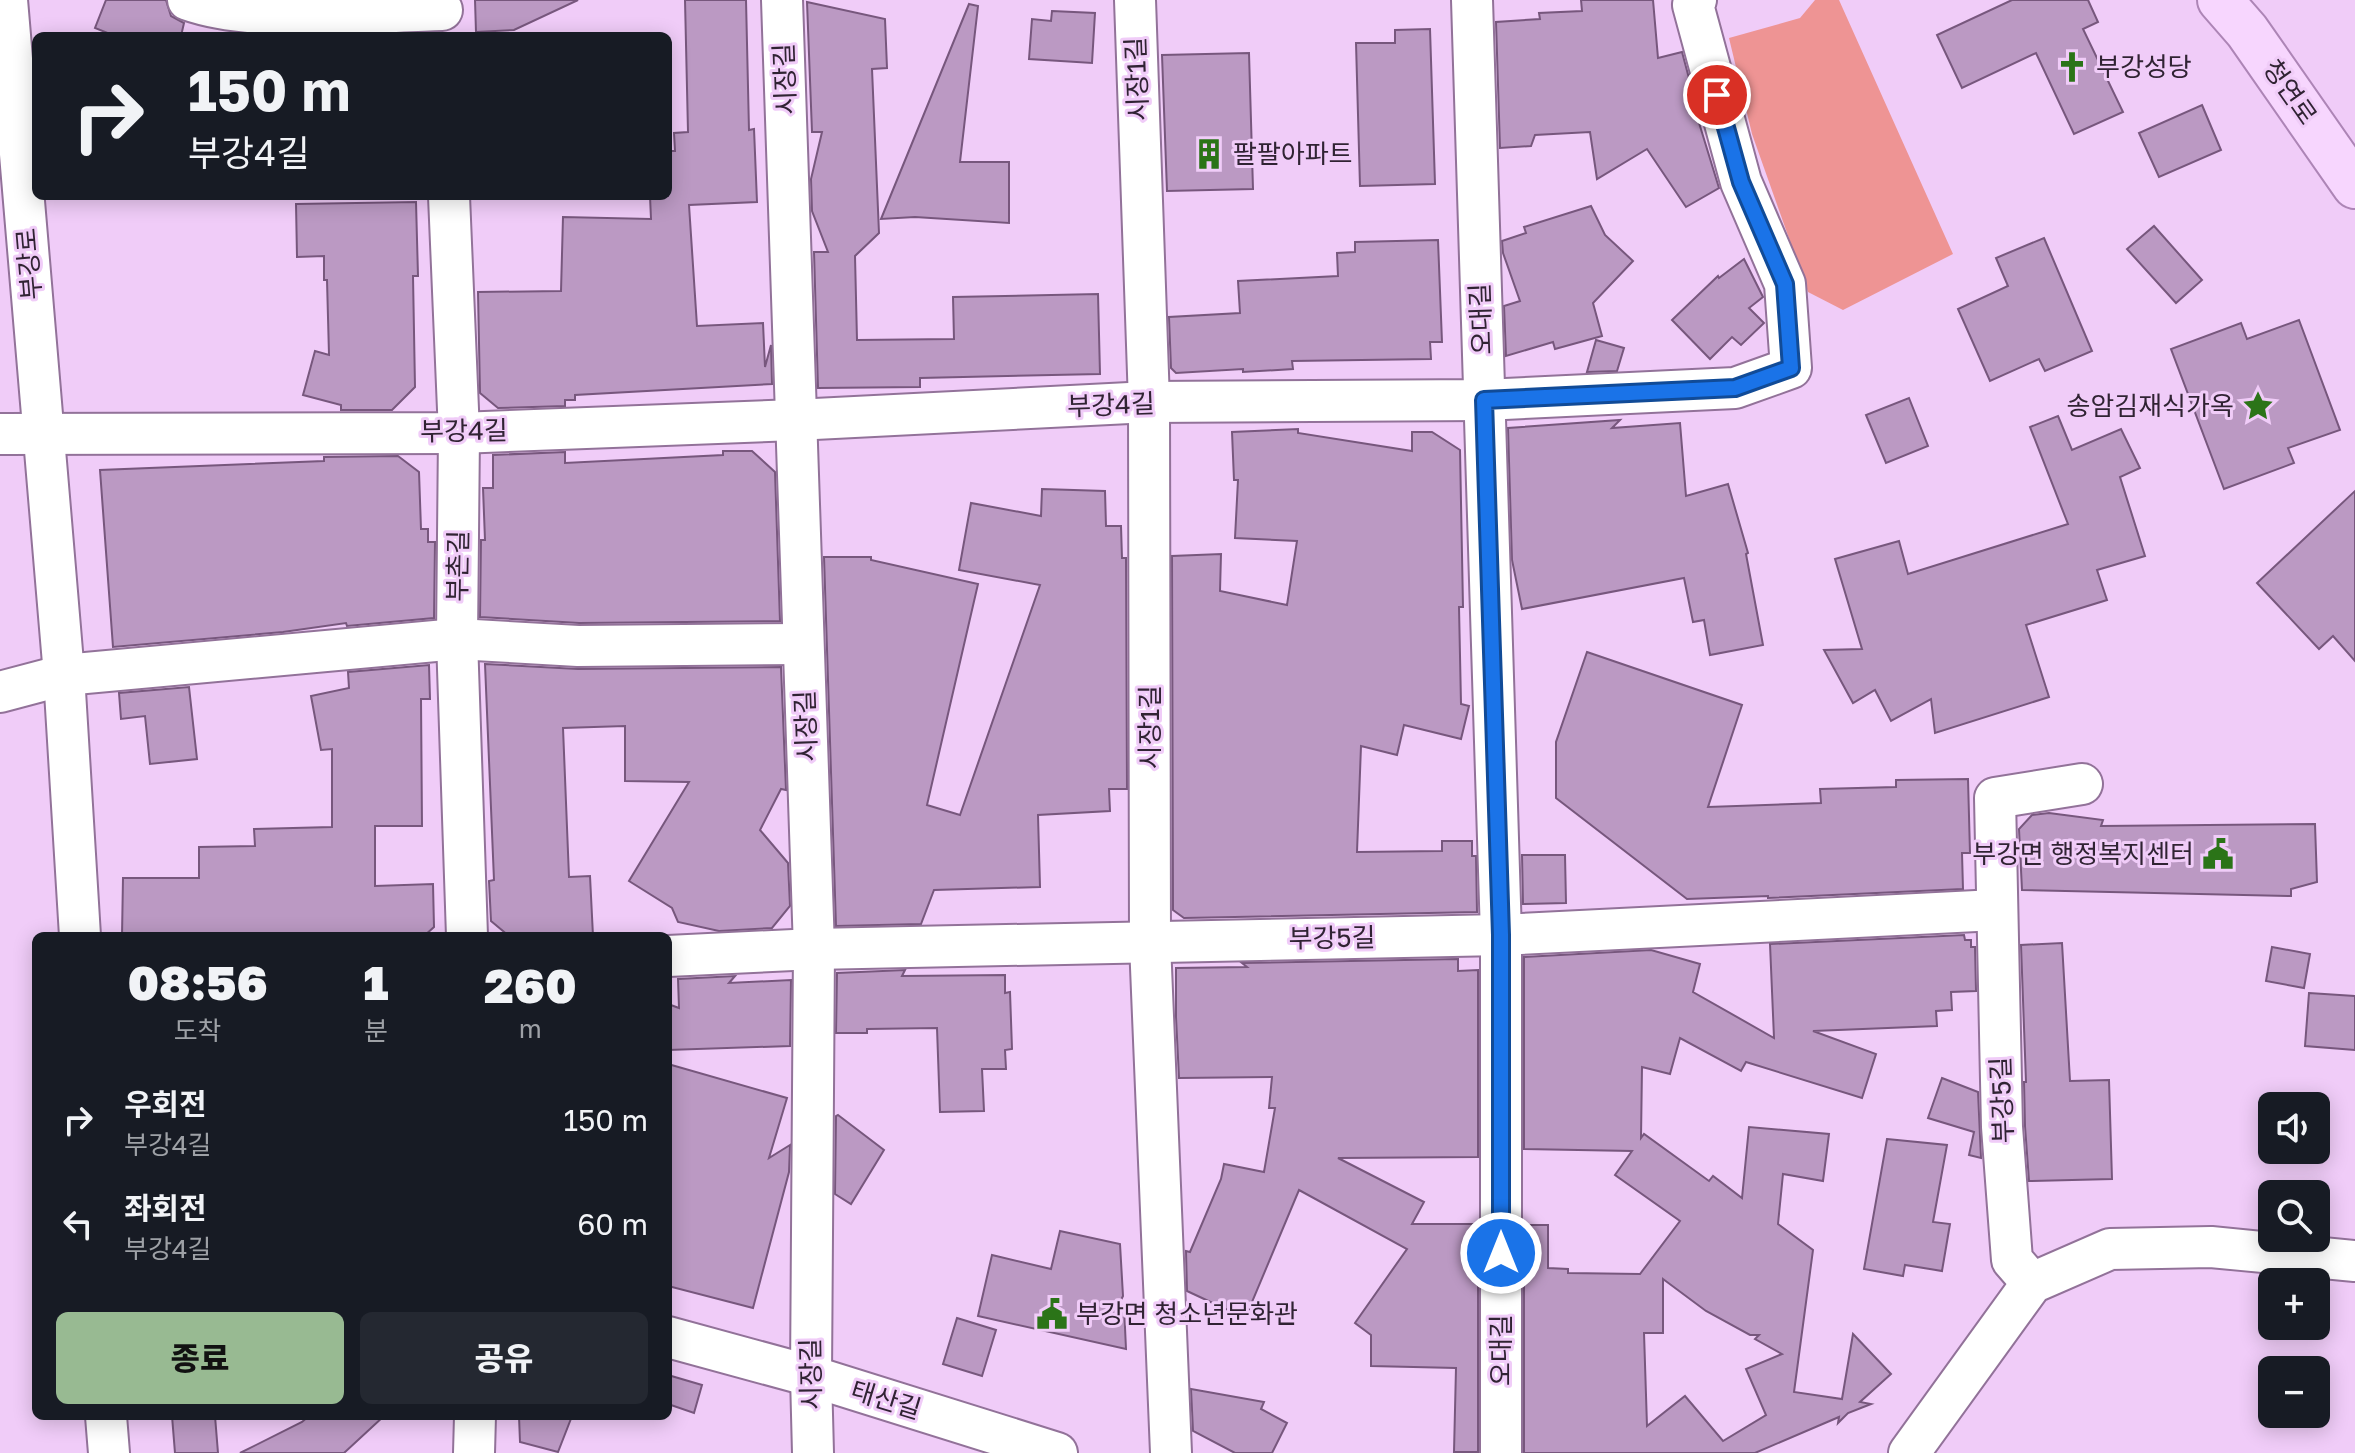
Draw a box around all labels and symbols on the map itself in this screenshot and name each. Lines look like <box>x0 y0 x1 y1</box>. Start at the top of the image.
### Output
street label: 시장1길 <box>1120 36 1153 122</box>
street label: 시장길 <box>768 43 801 115</box>
church icon: 부강성당 <box>2055 50 2089 84</box>
place label: 부강성당 <box>2096 51 2192 82</box>
street label: 청연로 <box>2257 53 2324 130</box>
pin <box>1683 61 1751 129</box>
building icon: 팔팔아파트 <box>1192 137 1226 171</box>
place label: 팔팔아파트 <box>1233 138 1353 169</box>
street label: 부강로 <box>10 227 47 301</box>
street label: 오대길 <box>1464 283 1497 355</box>
street label: 부강4길 <box>1067 387 1155 422</box>
place icon: 송암김재식가옥 <box>2241 389 2275 423</box>
place label: 송암김재식가옥 <box>2067 390 2234 421</box>
street label: 부강4길 <box>420 414 508 447</box>
street label: 부촌길 <box>441 530 474 602</box>
street label: 시장1길 <box>1134 685 1165 769</box>
street label: 시장길 <box>789 690 822 762</box>
public building icon: 부강면 행정복지센터 <box>2201 837 2235 871</box>
place label: 부강면 행정복지센터 <box>1972 838 2194 869</box>
street label: 부강5길 <box>1288 921 1376 954</box>
street label: 부강5길 <box>1984 1056 2019 1144</box>
position arrow <box>1459 1211 1543 1295</box>
public building icon: 부강면 청소년문화관 <box>1035 1297 1069 1331</box>
place label: 부강면 청소년문화관 <box>1076 1298 1298 1329</box>
street label: 오대길 <box>1485 1314 1516 1386</box>
street label: 시장길 <box>794 1338 827 1410</box>
street label: 태산길 <box>847 1374 925 1425</box>

